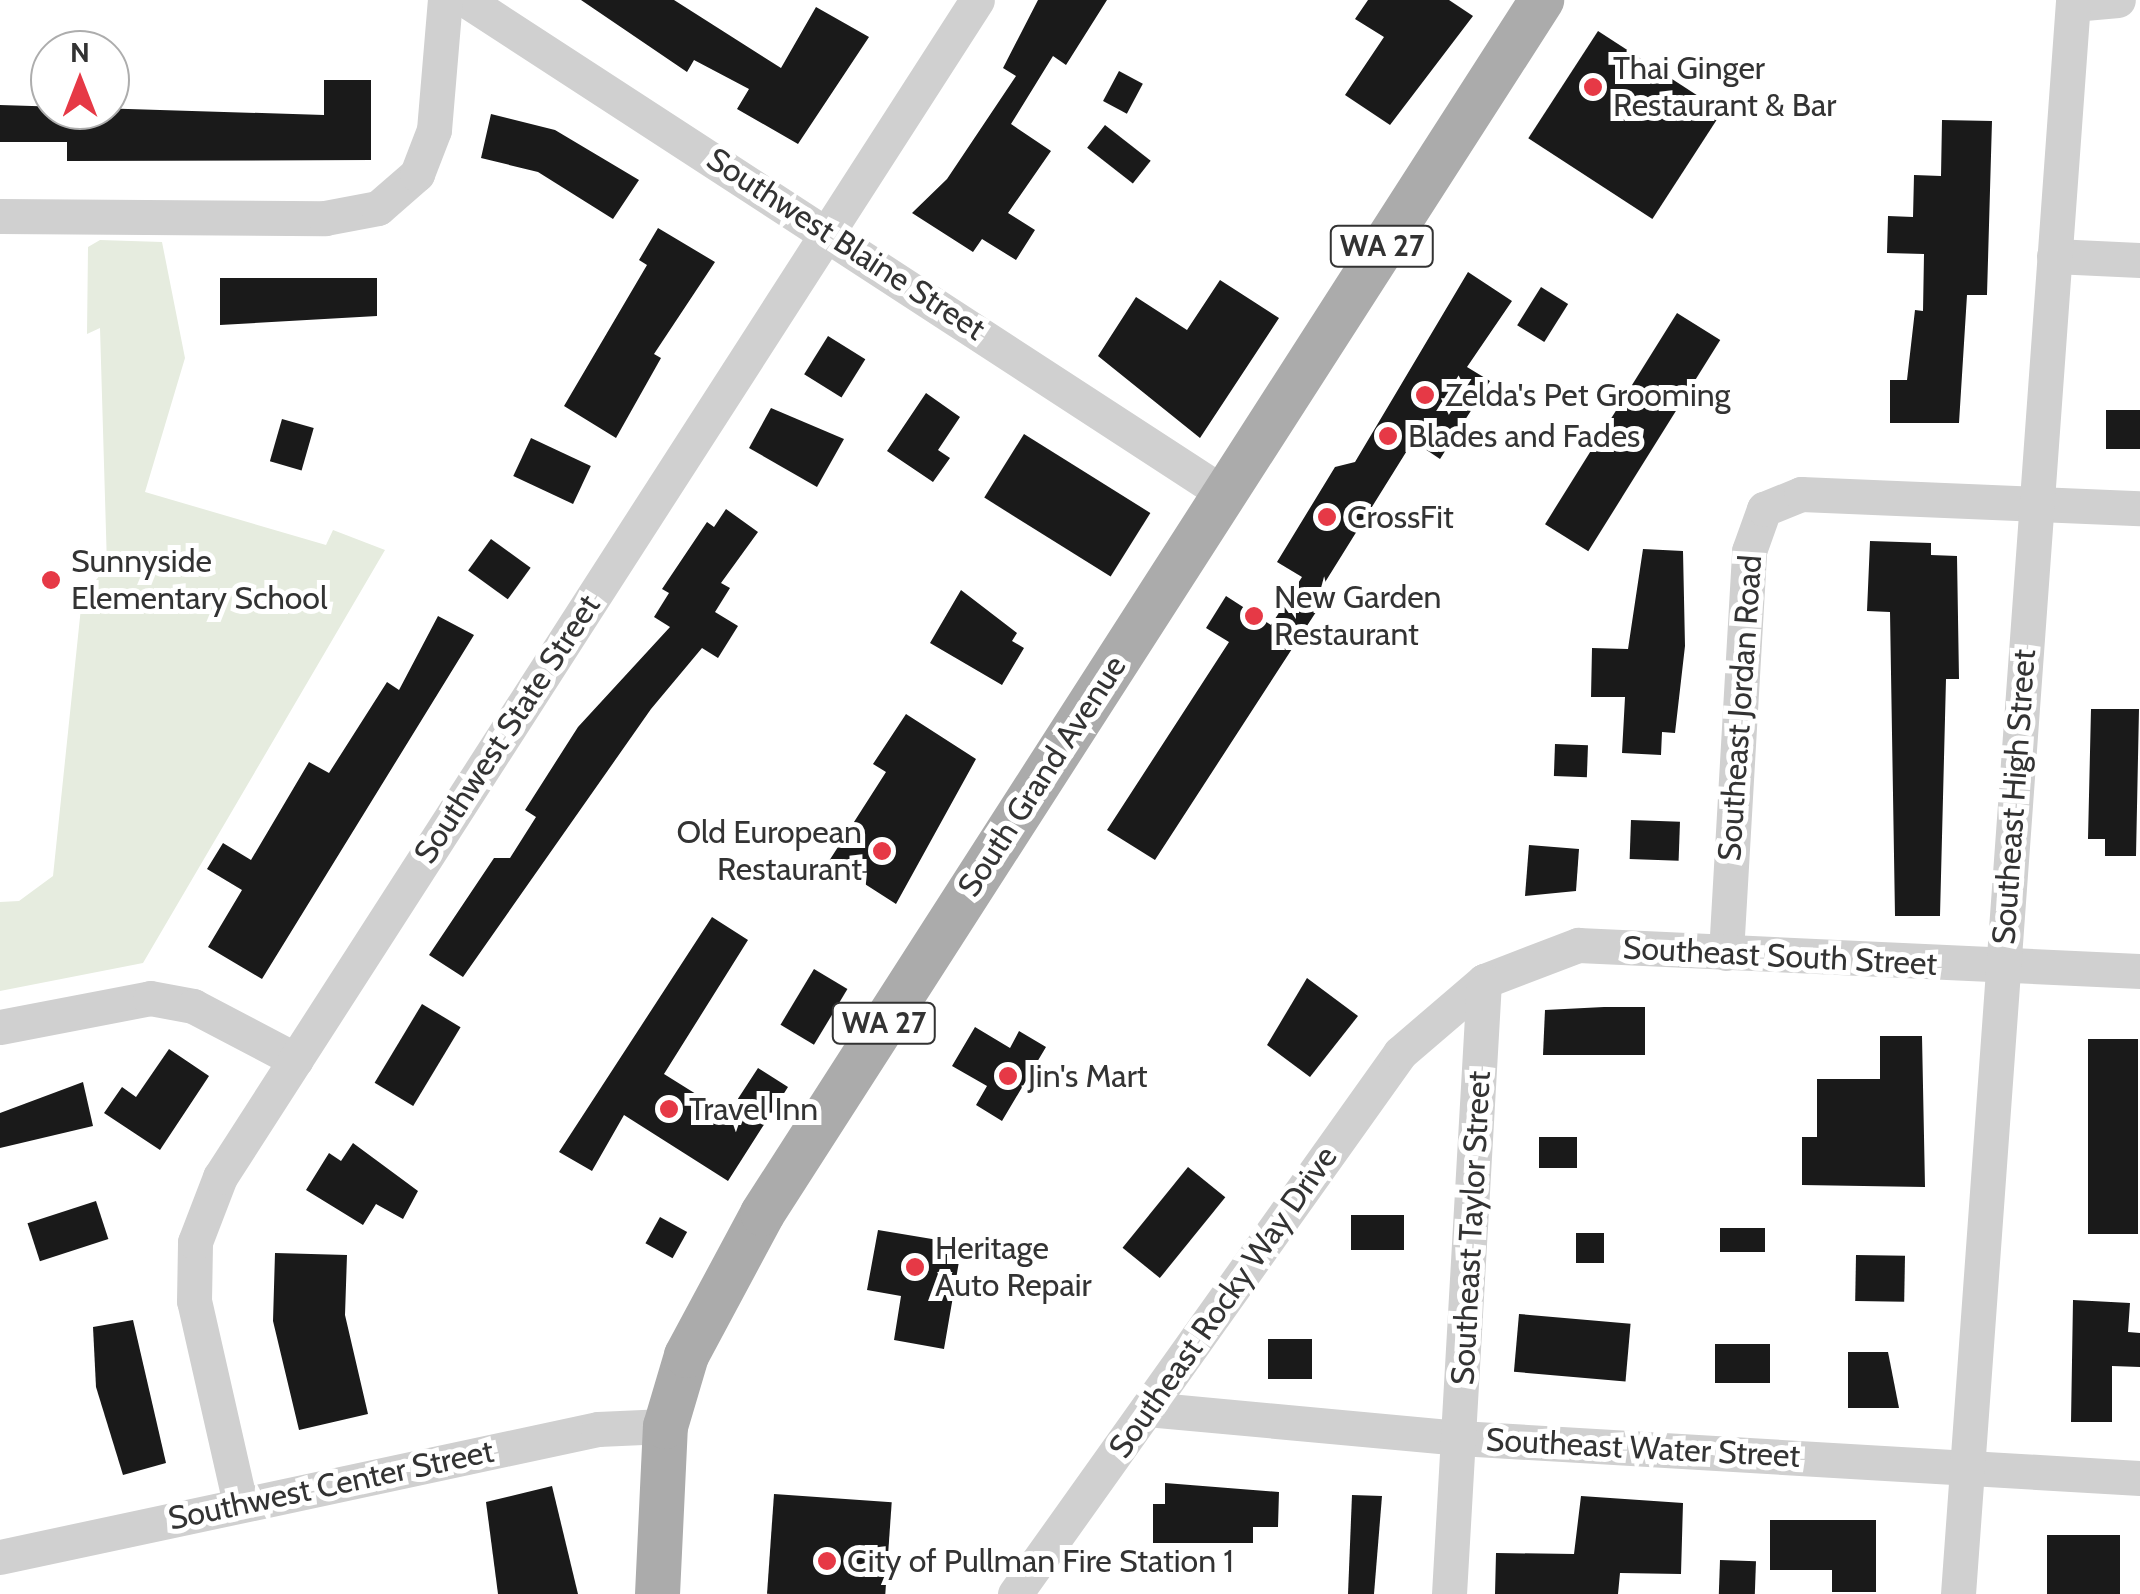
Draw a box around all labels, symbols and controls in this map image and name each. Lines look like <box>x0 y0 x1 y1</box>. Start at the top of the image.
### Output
north arrow <box>30 30 130 130</box>
text: N <box>70 35 90 69</box>
place label: Thai Ginger Restaurant & Bar <box>1613 50 1836 125</box>
marker: Thai Ginger Restaurant & Bar <box>1582 76 1604 98</box>
street label: Southwest Blaine Street <box>700 140 992 348</box>
road number: WA 27 <box>1330 221 1434 271</box>
place label: Zelda's Pet Grooming <box>1445 376 1731 414</box>
marker: Zelda's Pet Grooming <box>1414 384 1436 406</box>
place label: Blades and Fades <box>1408 417 1640 455</box>
marker: Blades and Fades <box>1377 425 1399 447</box>
place label: CrossFit <box>1347 498 1454 536</box>
marker: CrossFit <box>1316 506 1338 528</box>
place label: Sunnyside Elementary School <box>71 543 328 618</box>
street label: Southeast Jordan Road <box>1710 554 1770 862</box>
marker: Sunnyside Elementary School <box>40 569 62 591</box>
place label: New Garden Restaurant <box>1274 579 1441 654</box>
street label: Southwest State Street <box>406 588 608 870</box>
marker: New Garden Restaurant <box>1243 605 1265 627</box>
street label: South Grand Avenue <box>950 648 1134 904</box>
street label: Southeast High Street <box>1985 648 2043 946</box>
place label: Old European Restaurant <box>677 814 862 889</box>
marker: Old European Restaurant <box>871 840 893 862</box>
street label: Southeast South Street <box>1622 929 1938 983</box>
road number: WA 27 <box>832 998 936 1048</box>
place label: Jin's Mart <box>1028 1057 1148 1095</box>
marker: Jin's Mart <box>997 1065 1019 1087</box>
street label: Southeast Taylor Street <box>1444 1070 1498 1386</box>
place label: Travel Inn <box>689 1090 818 1128</box>
marker: Travel Inn <box>658 1098 680 1120</box>
street label: Southeast Rocky Way Drive <box>1101 1139 1345 1465</box>
place label: Heritage Auto Repair <box>935 1230 1092 1305</box>
marker: Heritage Auto Repair <box>904 1256 926 1278</box>
street label: Southeast Water Street <box>1485 1421 1801 1475</box>
street label: Southwest Center Street <box>165 1432 497 1538</box>
place label: City of Pullman Fire Station 1 <box>847 1542 1234 1580</box>
marker: City of Pullman Fire Station 1 <box>816 1550 838 1572</box>

